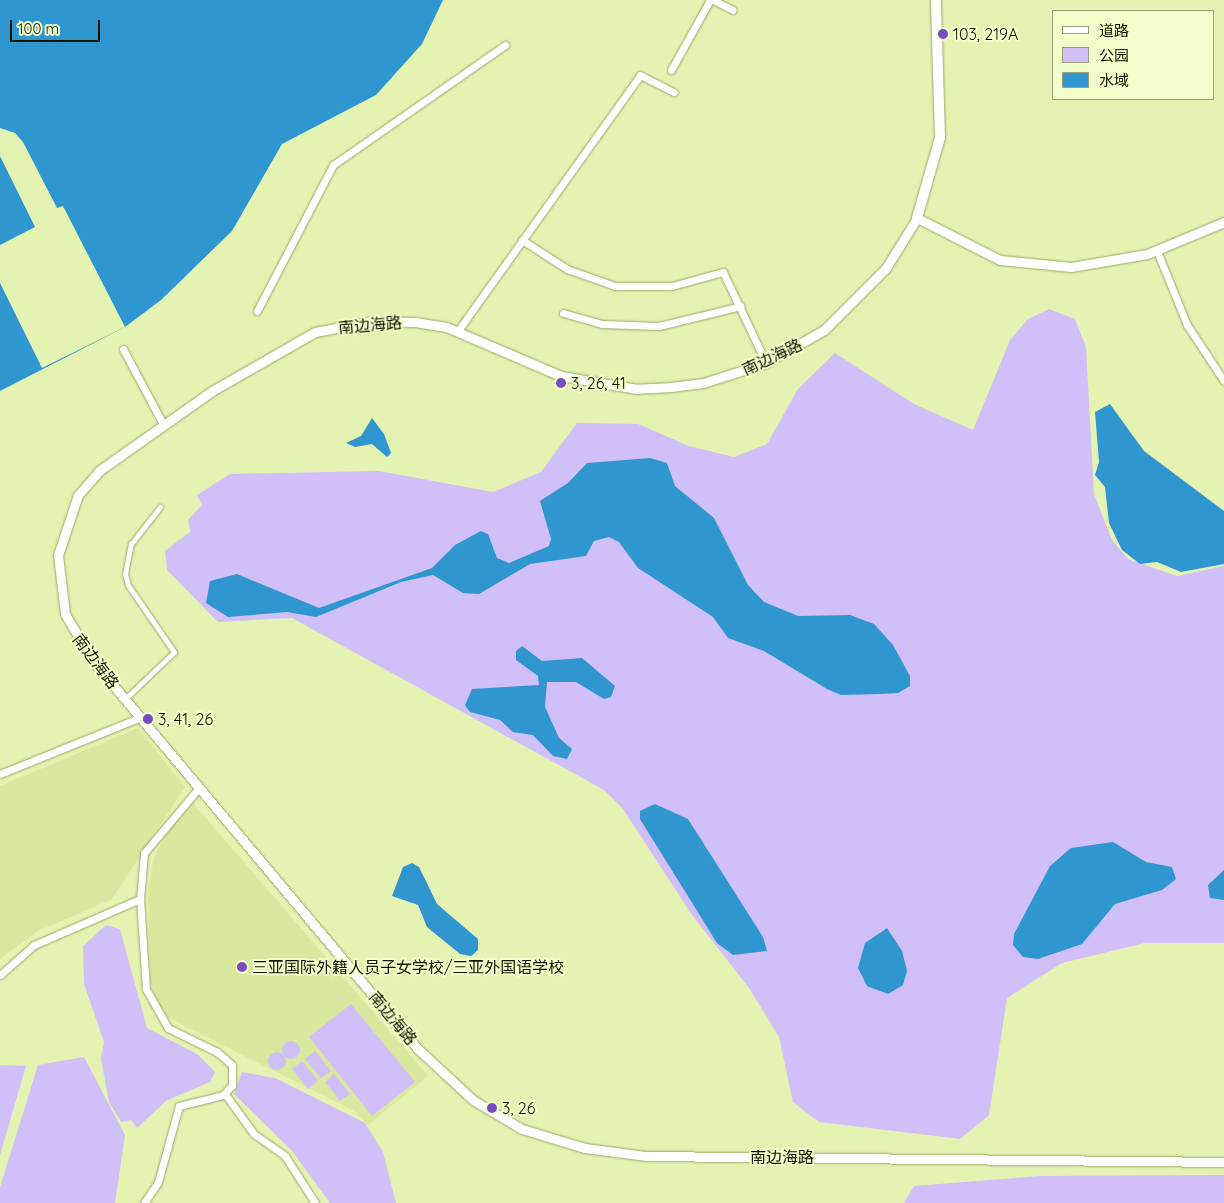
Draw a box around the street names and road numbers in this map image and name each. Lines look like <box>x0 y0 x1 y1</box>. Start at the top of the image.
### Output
street label: 南边海路 <box>337 313 403 337</box>
street label: 南边海路 <box>739 335 805 379</box>
street label: 南边海路 <box>69 630 123 692</box>
street label: 南边海路 <box>365 987 421 1049</box>
street label: 南边海路 <box>750 1147 814 1167</box>

